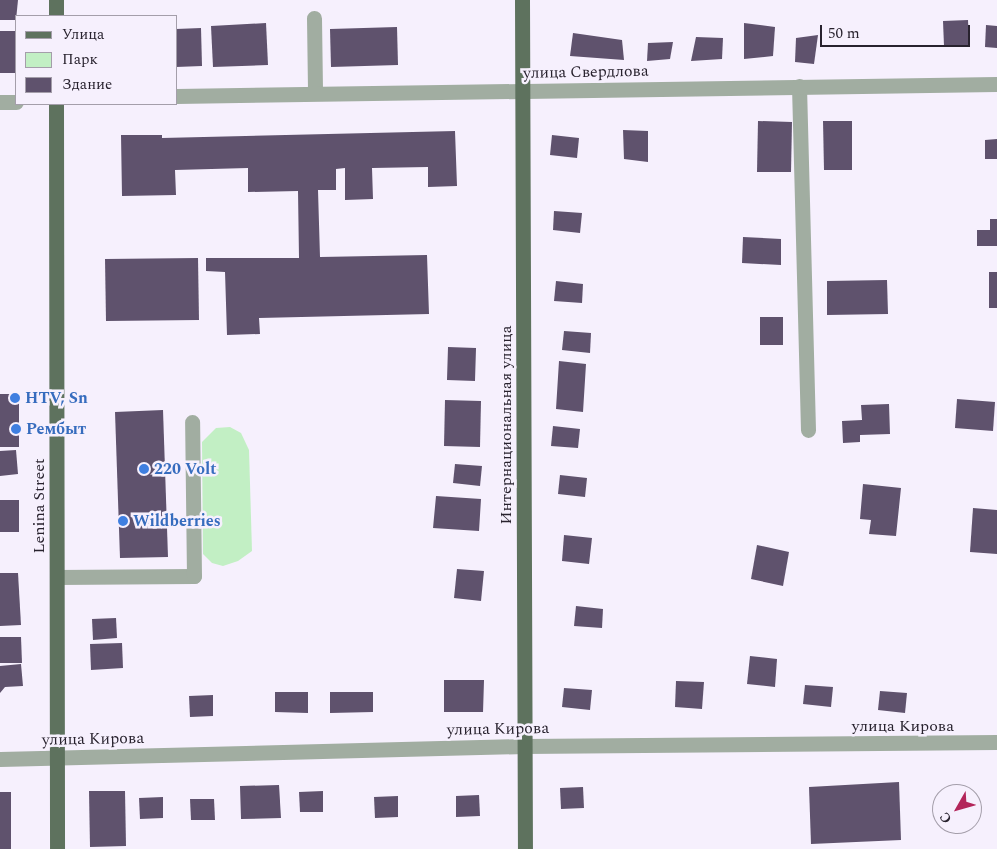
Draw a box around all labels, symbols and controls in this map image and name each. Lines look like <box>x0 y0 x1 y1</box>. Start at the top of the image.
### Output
legend <box>15 15 178 105</box>
scale bar <box>822 15 972 47</box>
text: 50 m <box>828 22 860 45</box>
text: Улица <box>62 23 104 46</box>
text: Парк <box>62 48 98 71</box>
street label: улица Свердлова <box>523 61 649 83</box>
text: Здание <box>62 73 112 96</box>
street label: Интернациональная улица <box>496 325 516 525</box>
place label: HTV, Sn <box>25 388 88 408</box>
marker: HTV, Sn <box>9 392 21 404</box>
place label: Рембыт <box>26 419 86 439</box>
marker: Рембыт <box>10 423 22 435</box>
street label: Lenina Street <box>29 458 49 554</box>
place label: 220 Volt <box>154 459 216 479</box>
marker: 220 Volt <box>138 463 150 475</box>
place label: Wildberries <box>133 511 221 531</box>
marker: Wildberries <box>117 515 129 527</box>
street label: улица Кирова <box>852 716 954 736</box>
street label: улица Кирова <box>447 719 549 739</box>
street label: улица Кирова <box>42 729 144 749</box>
north arrow <box>932 784 982 834</box>
text: С <box>934 808 957 828</box>

